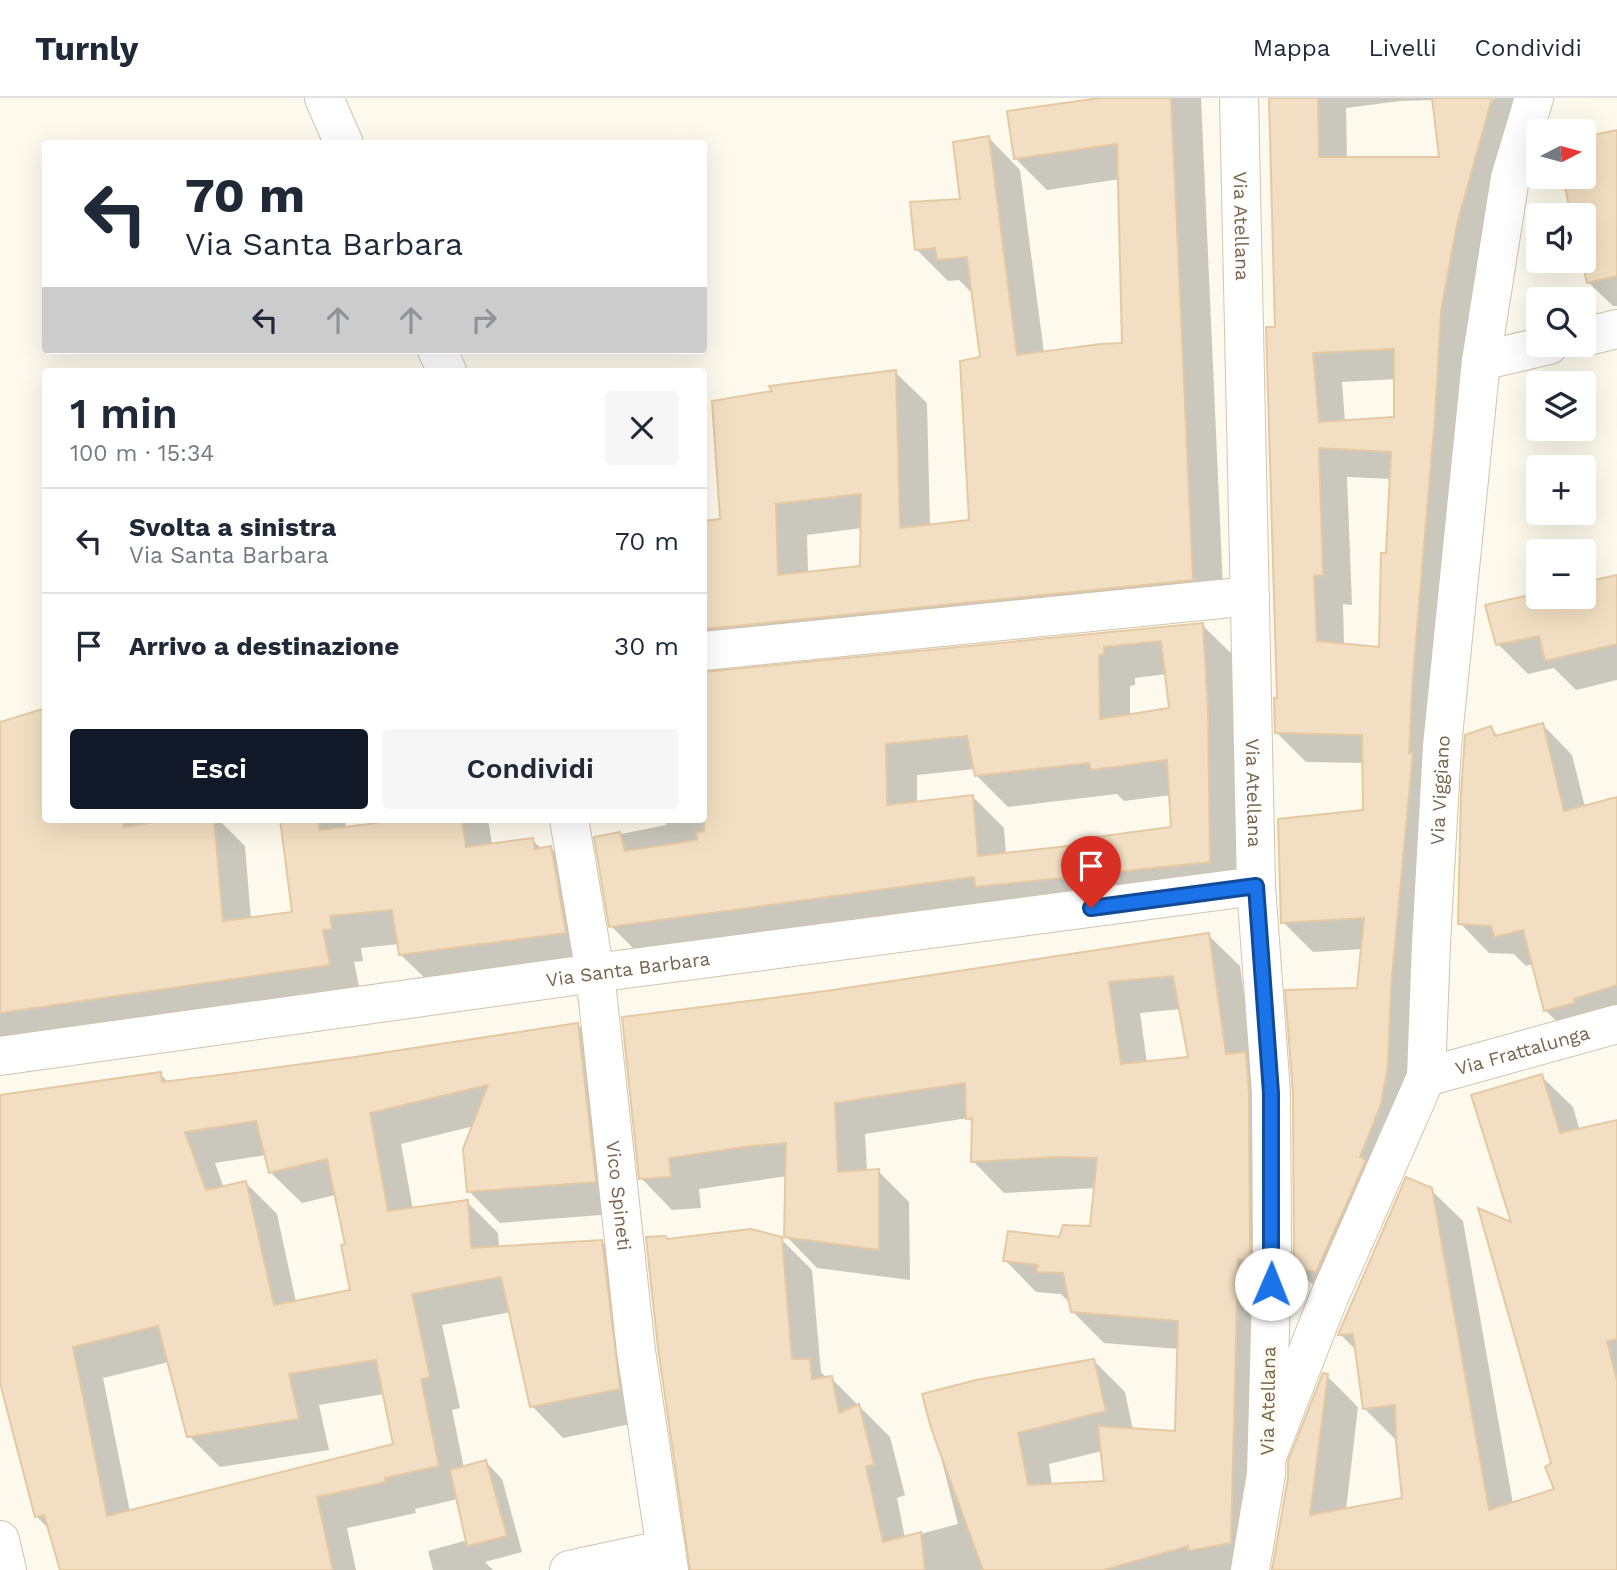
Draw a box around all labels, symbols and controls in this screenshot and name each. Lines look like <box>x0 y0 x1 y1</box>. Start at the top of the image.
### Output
text: Turnly <box>35 29 138 68</box>
text: Mappa <box>1253 34 1330 62</box>
text: Livelli <box>1368 34 1437 62</box>
text: Condividi <box>1475 34 1582 62</box>
north arrow <box>1526 119 1596 189</box>
map controls <box>1526 119 1596 609</box>
text: 70 m <box>185 166 305 224</box>
icon: left <box>70 168 161 259</box>
street label: Via Atellana <box>1229 171 1254 281</box>
button: sound <box>1526 203 1596 273</box>
text: Via Santa Barbara <box>185 225 463 263</box>
button: search <box>1526 287 1596 357</box>
icon: left <box>246 301 284 339</box>
icon: ahead <box>319 301 357 339</box>
icon: ahead <box>392 301 430 339</box>
icon: right <box>465 301 503 339</box>
button: layers <box>1526 371 1596 441</box>
text: 1 min <box>70 389 178 438</box>
button: close <box>605 391 679 465</box>
text: 100 m · 15:34 <box>70 440 214 467</box>
button: + <box>1526 455 1596 525</box>
text: Svolta a sinistra <box>129 512 336 542</box>
icon: left <box>70 522 108 560</box>
text: 70 m <box>615 526 679 556</box>
button: − <box>1526 539 1596 609</box>
text: Via Santa Barbara <box>129 542 329 569</box>
icon: arrive <box>70 627 108 665</box>
text: Arrivo a destinazione <box>129 631 399 661</box>
text: 30 m <box>614 631 679 661</box>
button: Esci <box>70 729 368 809</box>
button: Condividi <box>382 729 679 809</box>
street label: Via Viggiano <box>1425 734 1455 846</box>
street label: Via Atellana <box>1241 738 1267 848</box>
pin <box>1061 836 1121 908</box>
icon: arrive <box>1072 847 1110 885</box>
street label: Via Santa Barbara <box>544 946 712 991</box>
street label: Via Frattalunga <box>1453 1021 1592 1080</box>
street label: Vico Spineti <box>602 1139 637 1252</box>
position arrow <box>1234 1247 1308 1321</box>
street label: Via Atellana <box>1256 1346 1280 1456</box>

